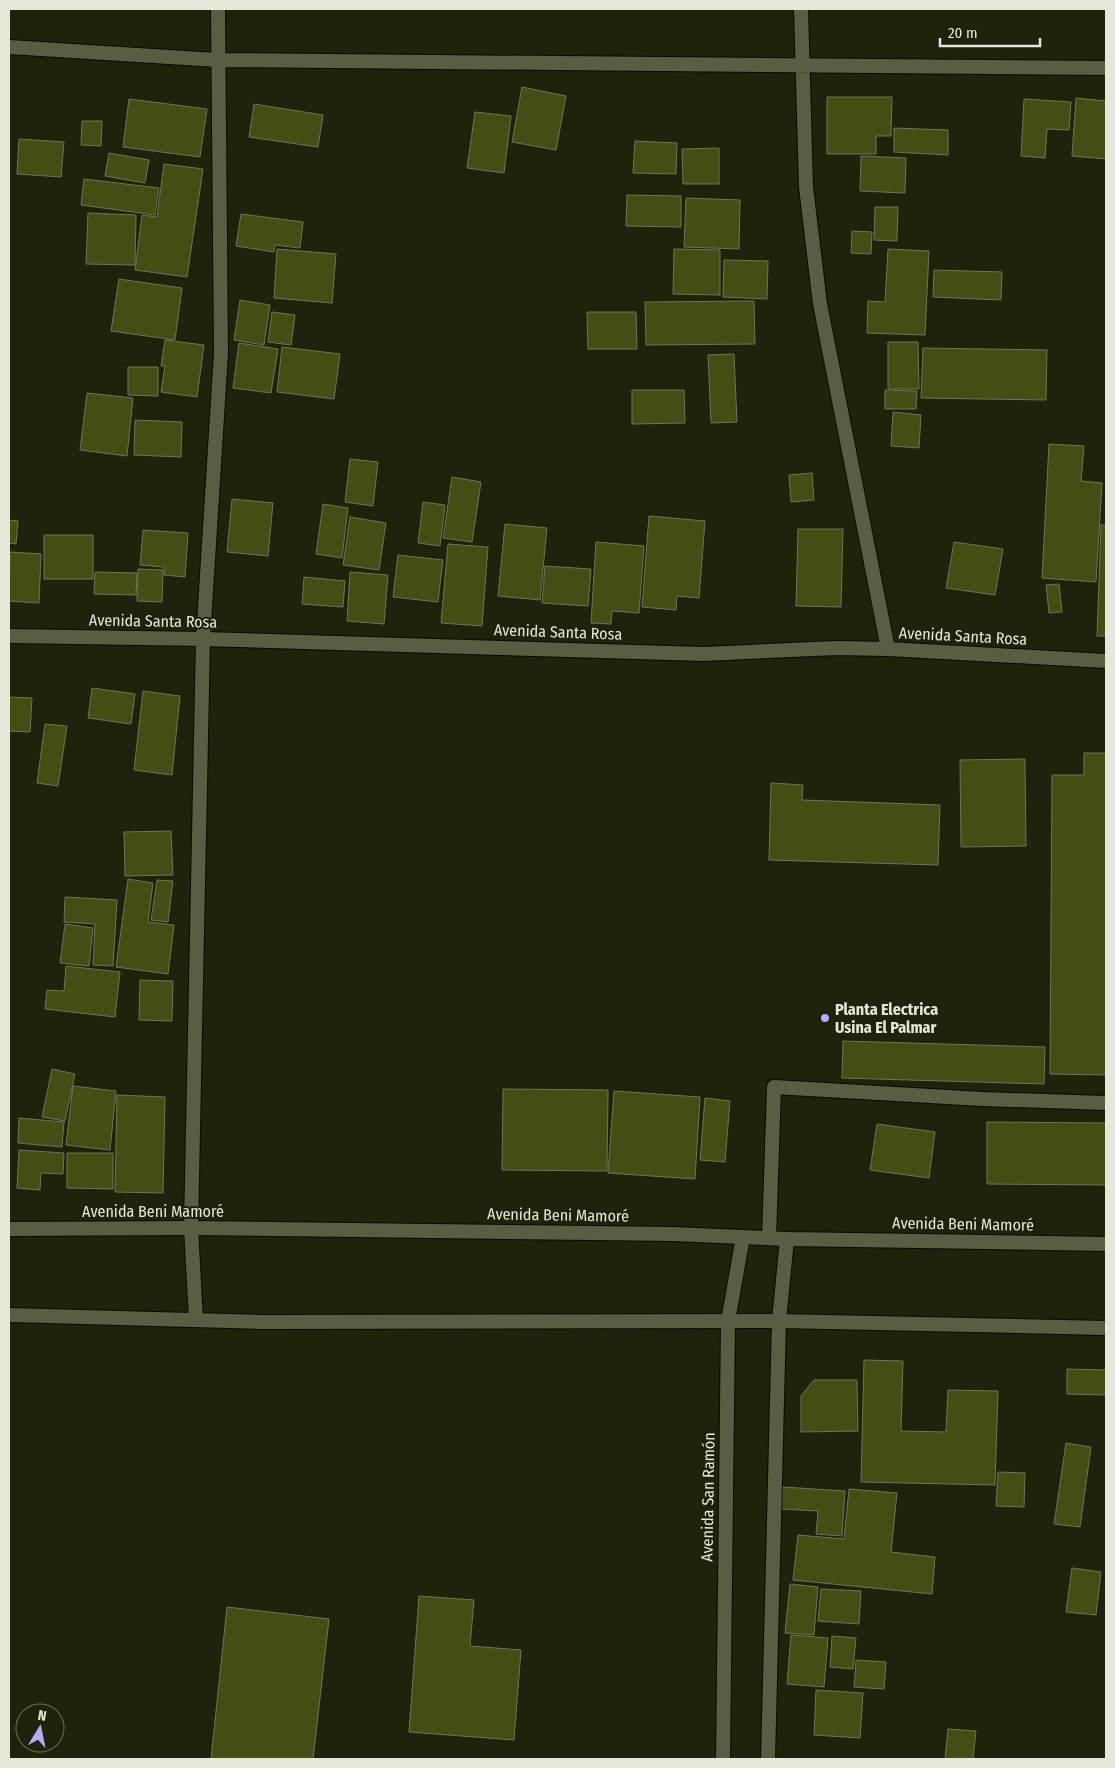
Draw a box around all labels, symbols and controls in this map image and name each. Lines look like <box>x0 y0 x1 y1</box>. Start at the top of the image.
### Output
scale bar <box>940 15 1040 47</box>
text: 20 m <box>948 24 978 42</box>
street label: Avenida Santa Rosa <box>89 610 218 632</box>
street label: Avenida Santa Rosa <box>494 620 623 644</box>
street label: Avenida Santa Rosa <box>898 623 1028 649</box>
place label: Planta Electrica Usina El Palmar <box>835 1000 938 1037</box>
marker: Planta Electrica Usina El Palmar <box>819 1012 831 1024</box>
street label: Avenida Beni Mamoré <box>82 1202 224 1221</box>
street label: Avenida Beni Mamoré <box>487 1204 629 1226</box>
street label: Avenida Beni Mamoré <box>892 1213 1034 1235</box>
street label: Avenida San Ramón <box>697 1432 719 1562</box>
north arrow <box>15 1703 65 1753</box>
text: N <box>37 1707 48 1725</box>

